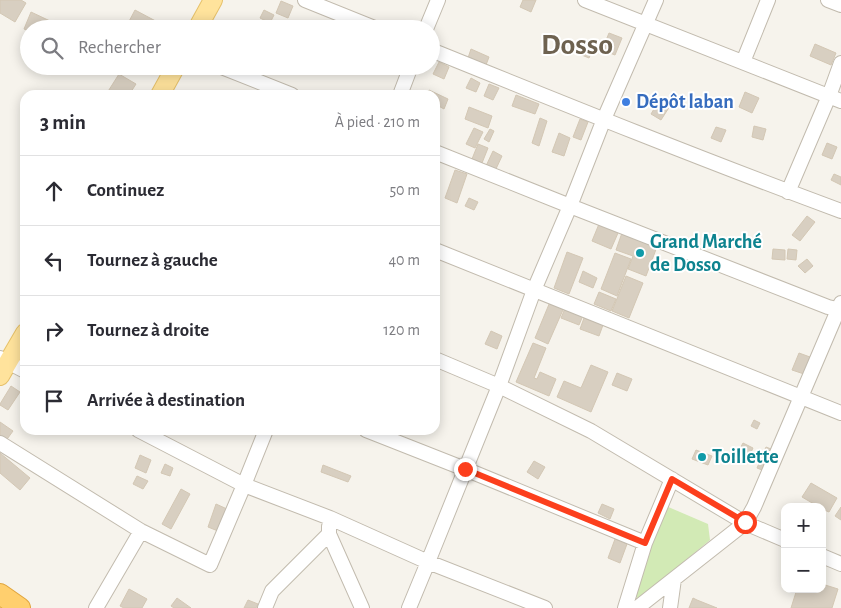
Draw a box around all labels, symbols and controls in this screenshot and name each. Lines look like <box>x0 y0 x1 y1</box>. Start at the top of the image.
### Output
search box <box>20 20 440 75</box>
district label: Dosso <box>541 30 613 60</box>
icon: search <box>38 34 66 62</box>
text: Rechercher <box>78 38 161 57</box>
place label: Dépôt laban <box>636 92 734 112</box>
marker: Dépôt laban <box>620 96 632 108</box>
text: 3 min <box>40 112 86 133</box>
text: À pied · 210 m <box>335 114 420 130</box>
icon: ahead <box>40 177 68 205</box>
text: Continuez <box>87 181 164 200</box>
text: 50 m <box>389 182 420 198</box>
place label: Grand Marché de Dosso <box>650 232 762 275</box>
icon: left <box>40 247 68 275</box>
marker: Grand Marché de Dosso <box>634 247 646 259</box>
text: Tournez à gauche <box>87 251 218 270</box>
text: 40 m <box>388 252 420 268</box>
icon: right <box>40 317 68 345</box>
text: Tournez à droite <box>87 321 209 340</box>
text: 120 m <box>383 322 420 338</box>
icon: arrive <box>40 387 68 415</box>
text: Arrivée à destination <box>87 391 245 410</box>
place label: Toillette <box>712 447 779 467</box>
marker: Toillette <box>696 451 708 463</box>
route end <box>454 458 477 481</box>
map controls <box>781 503 826 593</box>
button: + <box>781 503 826 548</box>
route start <box>734 511 757 534</box>
button: − <box>781 548 826 593</box>

